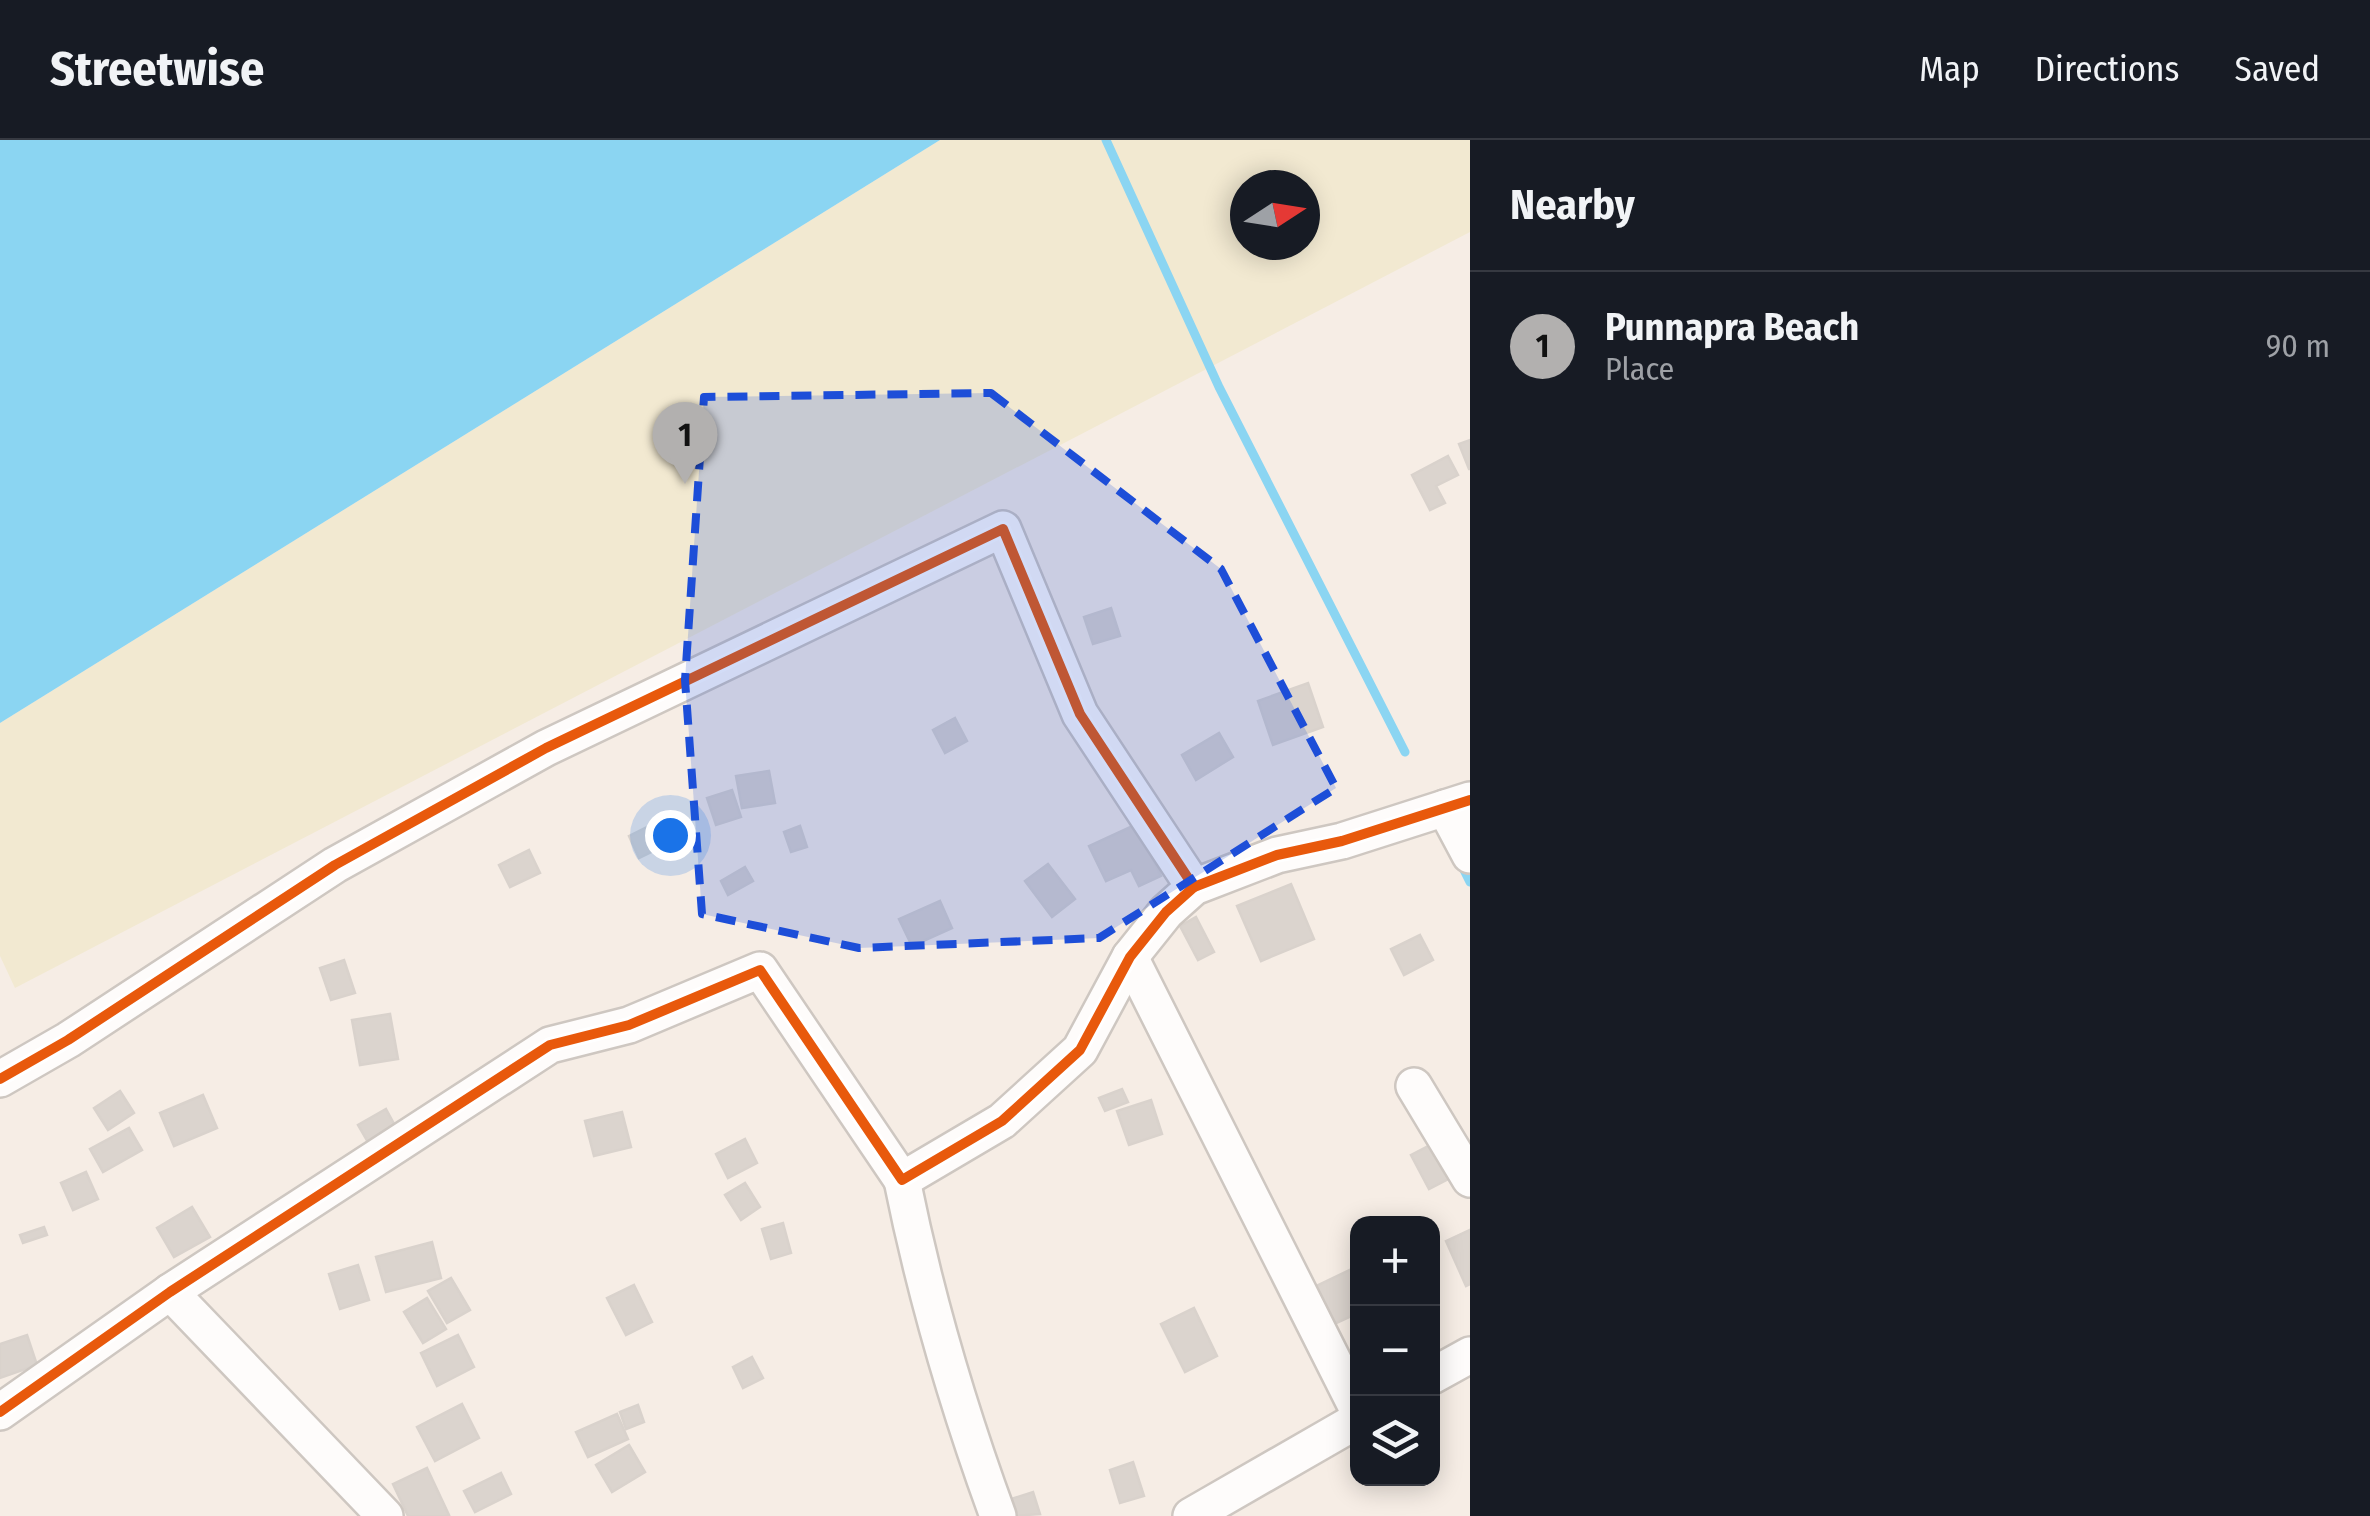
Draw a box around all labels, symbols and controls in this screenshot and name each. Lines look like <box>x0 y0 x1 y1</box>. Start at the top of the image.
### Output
text: Streetwise <box>50 40 264 98</box>
text: Map <box>1919 48 1980 90</box>
text: Directions <box>2035 48 2180 90</box>
text: Saved <box>2235 48 2320 90</box>
north arrow <box>1230 170 1320 260</box>
text: Nearby <box>1510 180 1635 230</box>
text: Punnapra Beach <box>1605 304 1859 350</box>
text: 1 <box>1536 327 1549 365</box>
text: 90 m <box>2266 327 2330 365</box>
text: Place <box>1605 350 1674 388</box>
pin: 1 <box>652 402 718 484</box>
your location <box>645 810 696 861</box>
map controls <box>1350 1216 1440 1486</box>
button: + <box>1350 1216 1440 1306</box>
button: − <box>1350 1306 1440 1396</box>
button: layers <box>1350 1396 1440 1486</box>

